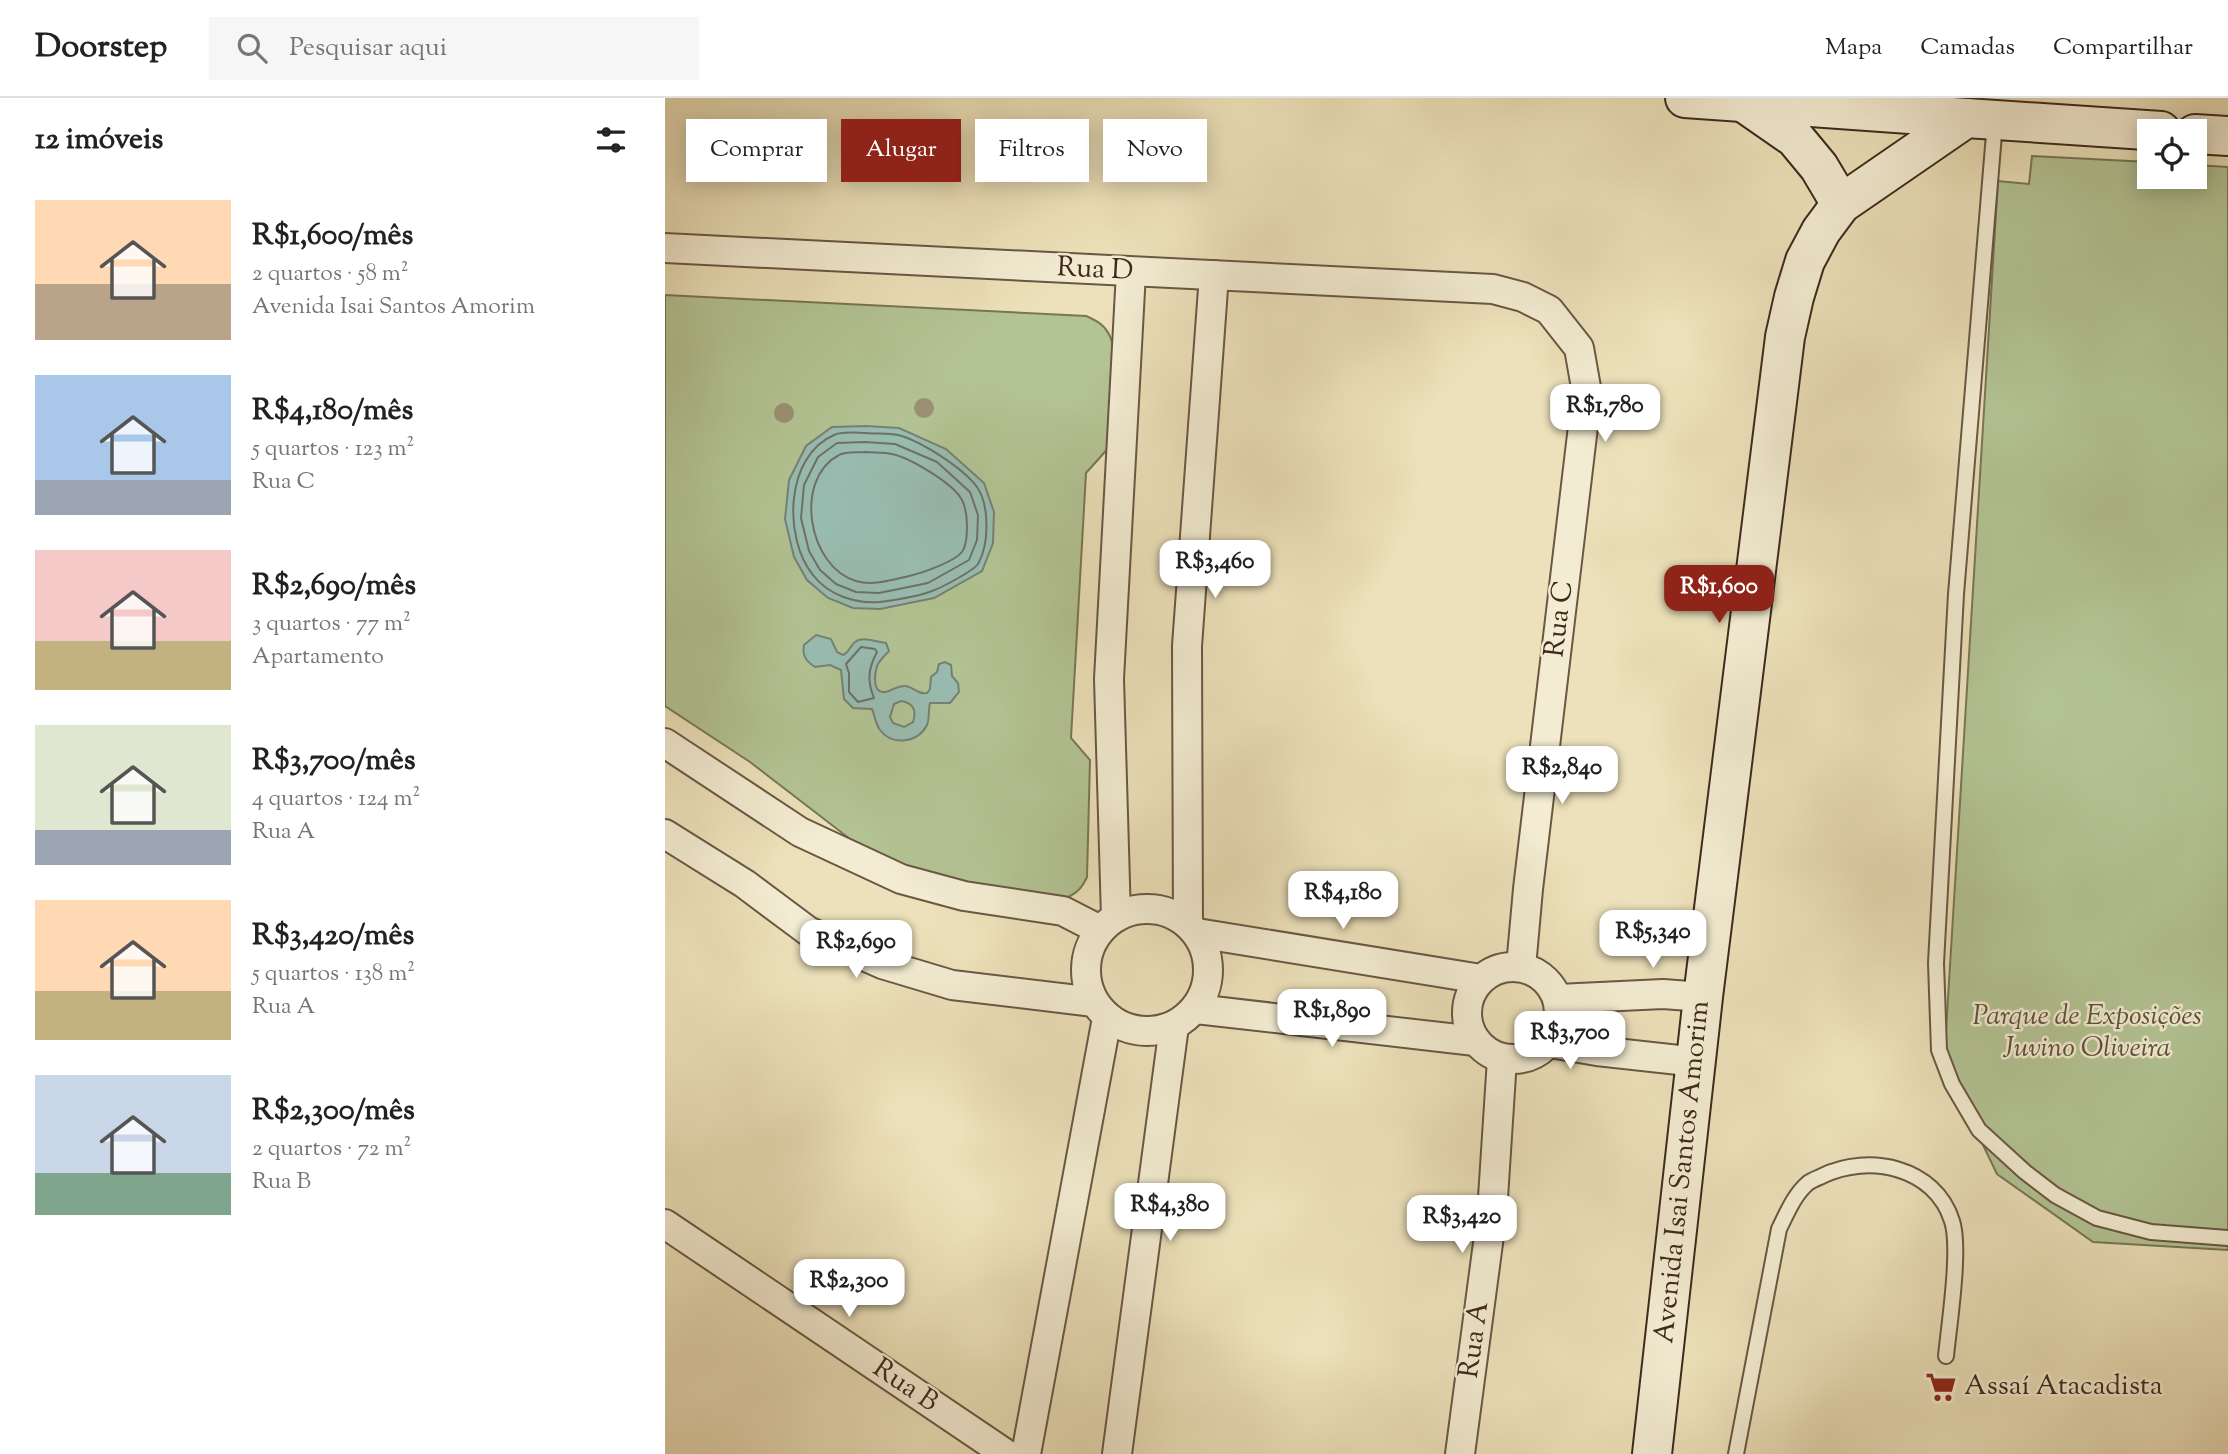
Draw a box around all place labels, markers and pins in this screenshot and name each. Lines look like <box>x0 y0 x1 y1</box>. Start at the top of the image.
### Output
pin: R$1,780 <box>1540 384 1670 444</box>
pin: R$3,460 <box>1150 540 1280 600</box>
pin: R$1,600 <box>1654 566 1784 625</box>
pin: R$2,840 <box>1497 746 1627 806</box>
pin: R$4,180 <box>1278 872 1408 931</box>
pin: R$5,340 <box>1588 910 1718 970</box>
pin: R$2,690 <box>791 920 921 980</box>
pin: R$1,890 <box>1267 990 1397 1049</box>
pin: R$3,700 <box>1505 1012 1635 1071</box>
pin: R$4,380 <box>1105 1184 1235 1243</box>
pin: R$3,420 <box>1397 1196 1527 1255</box>
pin: R$2,300 <box>784 1260 914 1319</box>
place label: Assaí Atacadista <box>1964 1367 2163 1407</box>
supermarket icon: Assaí Atacadista <box>1924 1370 1958 1404</box>

